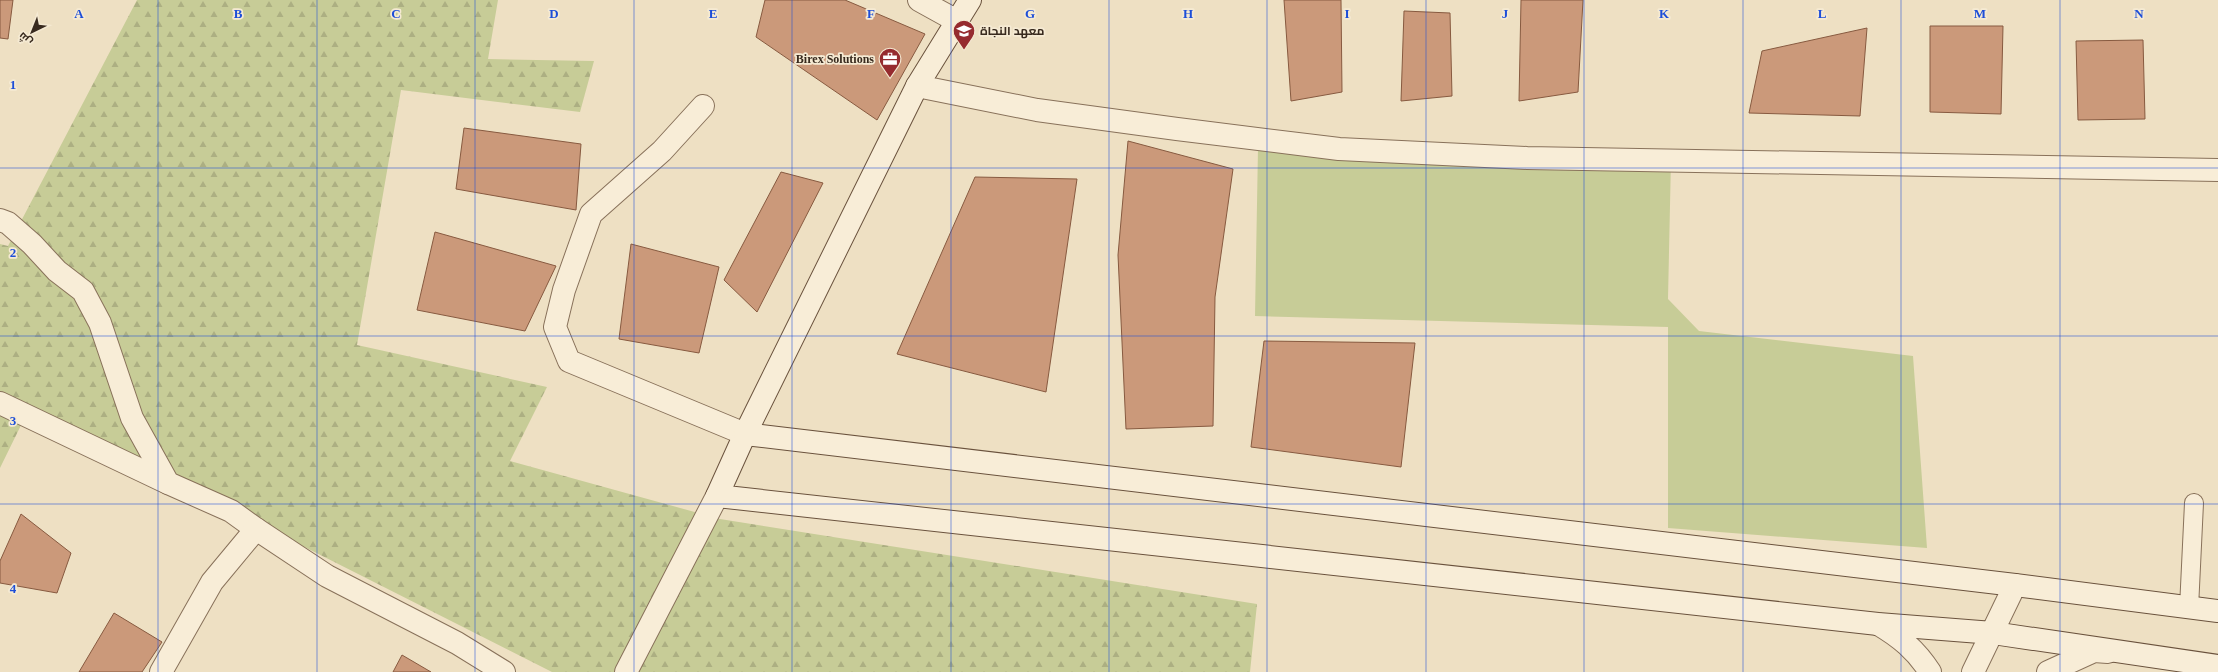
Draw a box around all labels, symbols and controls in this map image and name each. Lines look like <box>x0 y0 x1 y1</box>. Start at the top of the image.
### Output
text: A <box>74 6 84 21</box>
text: B <box>234 6 243 21</box>
text: C <box>391 6 401 21</box>
text: D <box>549 6 559 21</box>
text: E <box>709 6 717 21</box>
text: F <box>867 6 875 21</box>
text: G <box>1025 6 1035 21</box>
text: H <box>1183 6 1193 21</box>
text: I <box>1344 6 1350 21</box>
text: J <box>1502 6 1509 21</box>
text: K <box>1659 6 1670 21</box>
text: L <box>1818 6 1827 21</box>
text: M <box>1974 6 1986 21</box>
text: N <box>2134 6 2144 21</box>
north arrow <box>12 12 52 52</box>
school or university icon: معهد النجاة <box>951 18 977 51</box>
place label: معهد النجاة <box>980 24 1045 39</box>
text: ش <box>16 29 35 49</box>
office icon: Birex Solutions <box>877 46 903 79</box>
place label: Birex Solutions <box>796 52 874 66</box>
text: 1 <box>10 77 16 92</box>
text: 2 <box>10 245 16 260</box>
text: 3 <box>10 413 17 428</box>
text: 4 <box>10 581 17 596</box>

